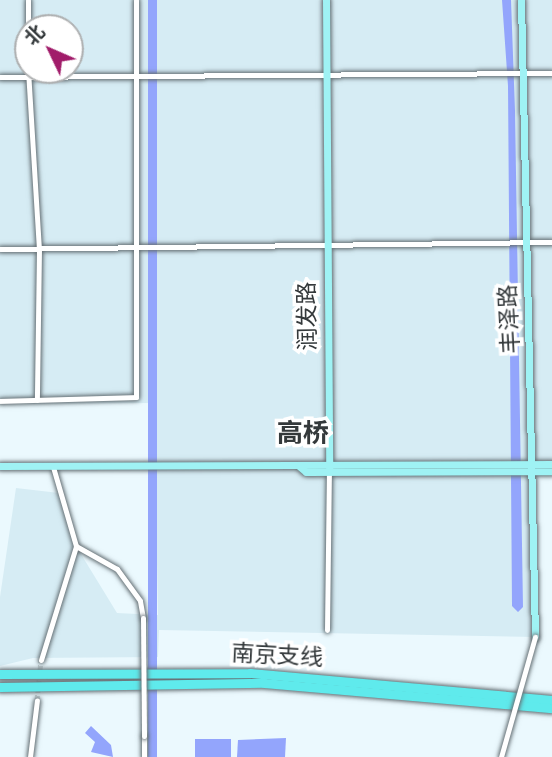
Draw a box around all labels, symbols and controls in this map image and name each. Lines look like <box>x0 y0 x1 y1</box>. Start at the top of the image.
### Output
north arrow <box>14 14 84 84</box>
text: 北 <box>19 19 51 52</box>
street label: 润发路 <box>294 281 322 351</box>
street label: 丰泽路 <box>494 284 526 354</box>
district label: 高桥 <box>277 418 329 450</box>
street label: 南京支线 <box>230 640 324 672</box>

